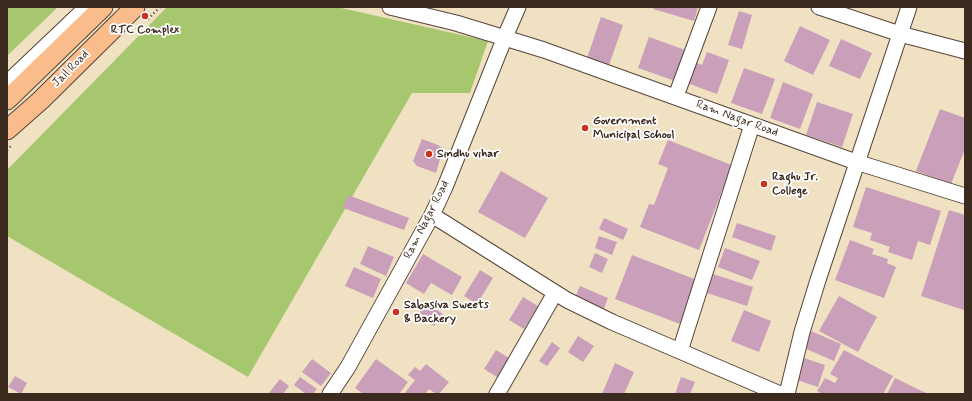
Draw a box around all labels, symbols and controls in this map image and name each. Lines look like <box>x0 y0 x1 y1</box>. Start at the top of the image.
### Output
marker: RTC Complex <box>140 11 150 21</box>
place label: RTC Complex <box>111 23 179 37</box>
street label: Jail Road <box>50 48 92 90</box>
street label: Ram Nagar Road <box>694 97 780 141</box>
place label: Government Municipal School <box>593 114 674 142</box>
marker: Government Municipal School <box>580 123 590 133</box>
place label: Sindhu vihar <box>437 147 499 161</box>
marker: Sindhu vihar <box>424 149 434 159</box>
place label: Raghu Jr. College <box>772 170 818 198</box>
street label: Ram Nagar Road <box>401 178 453 262</box>
marker: Raghu Jr. College <box>759 179 769 189</box>
place label: Sabasiva Sweets & Backery <box>404 298 489 326</box>
marker: Sabasiva Sweets & Backery <box>391 307 401 317</box>

